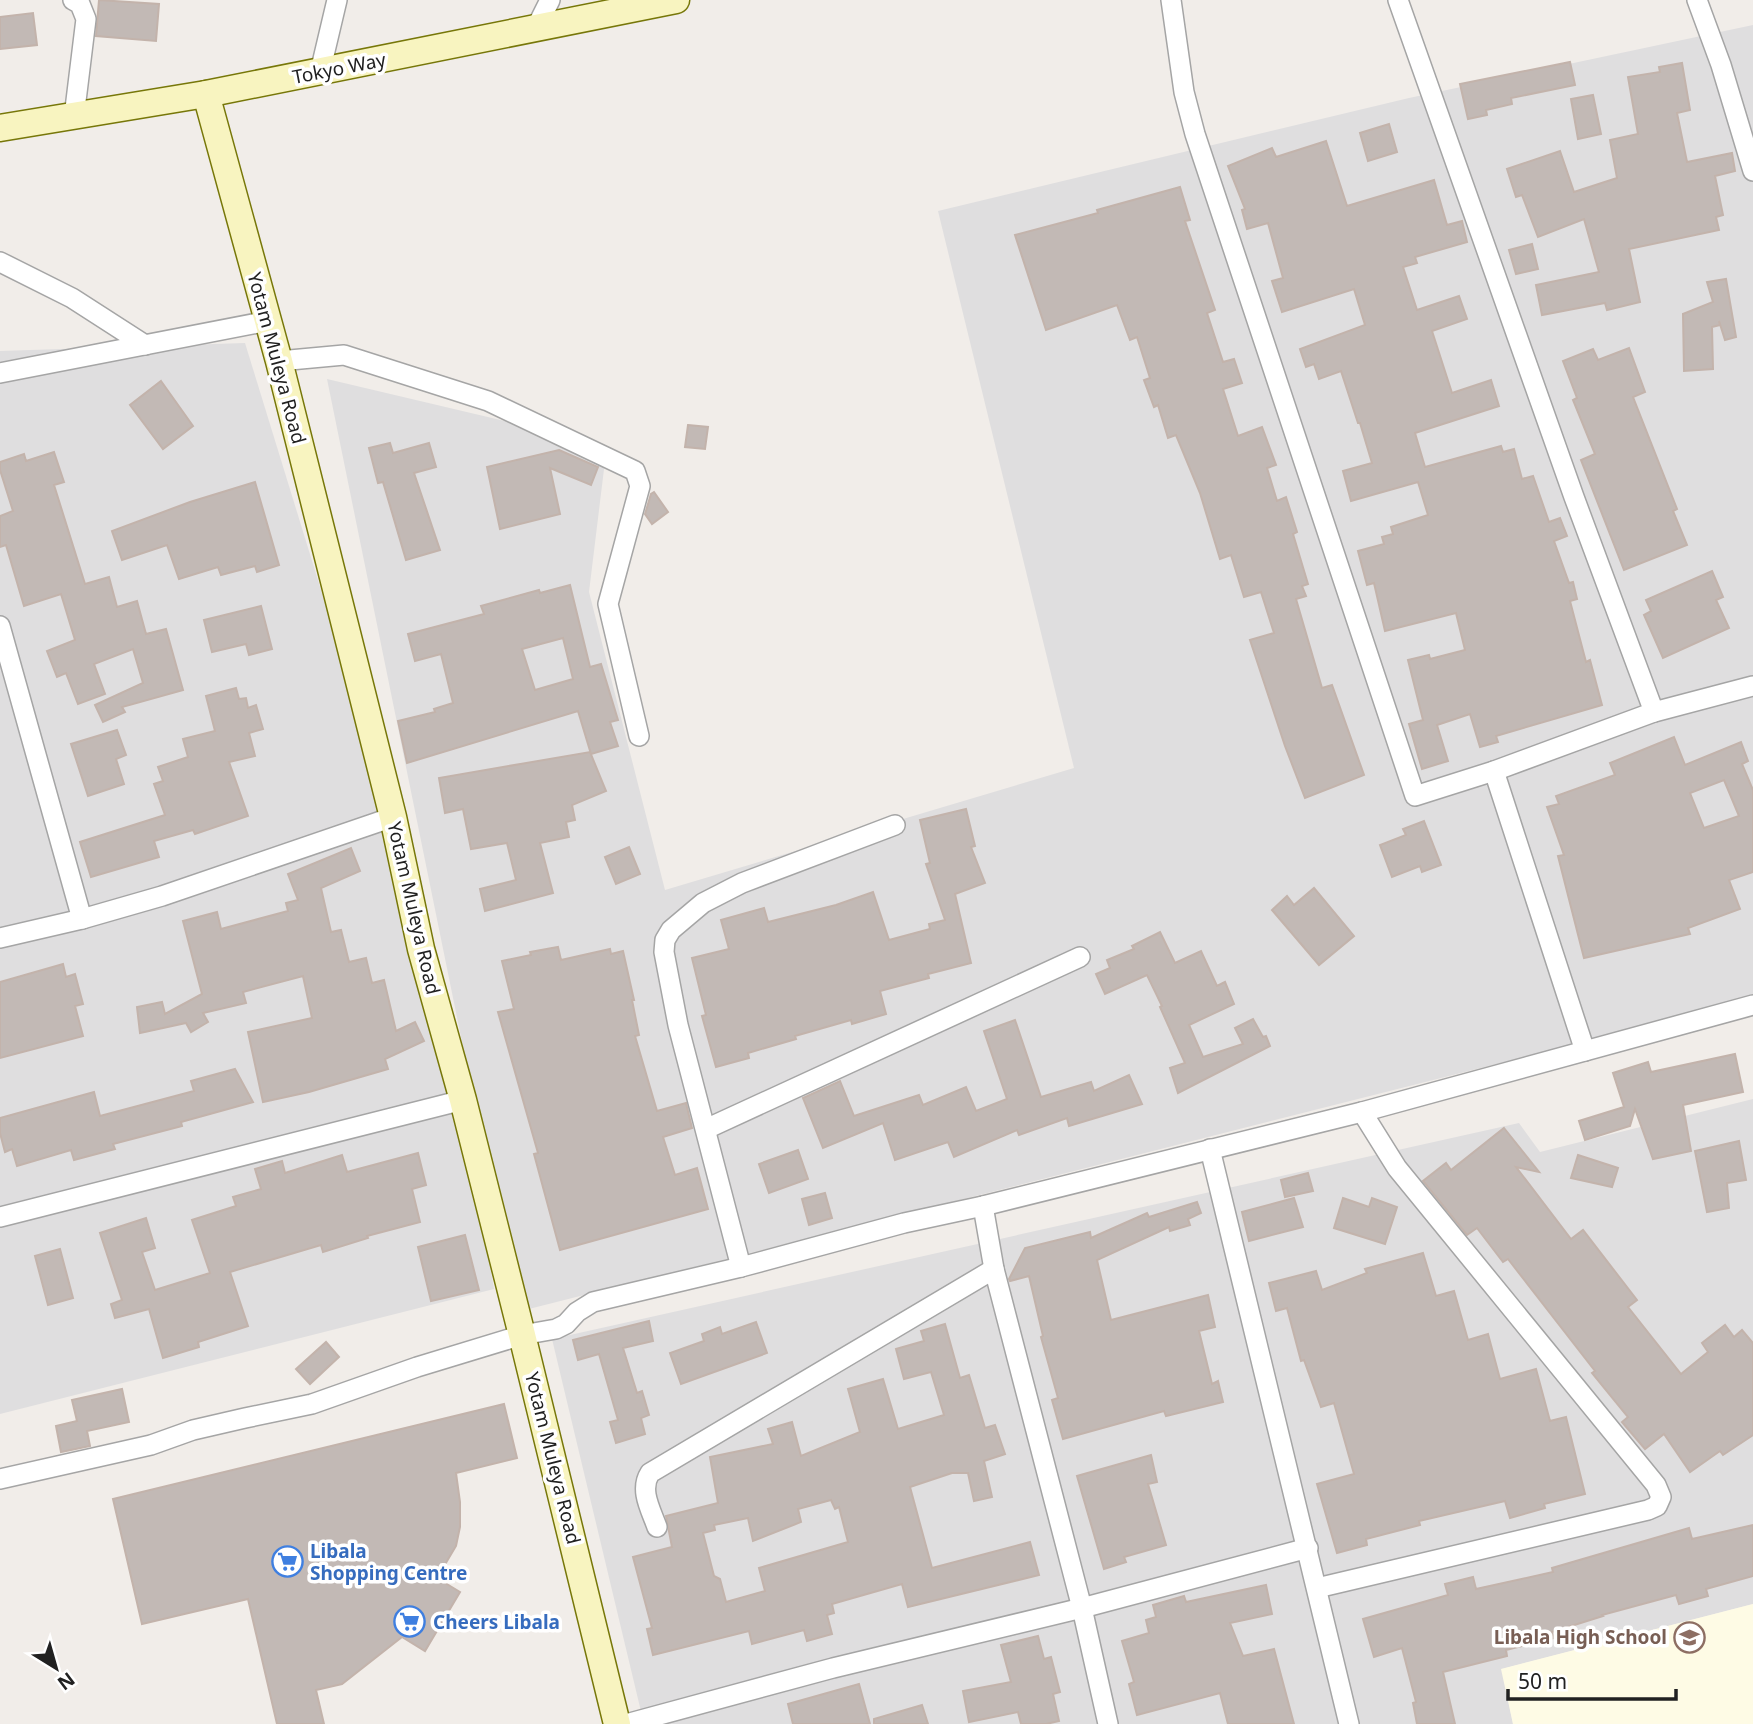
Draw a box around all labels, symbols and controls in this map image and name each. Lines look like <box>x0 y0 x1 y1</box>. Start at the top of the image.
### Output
street label: Tokyo Way <box>290 46 388 90</box>
street label: Yotam Muleya Road <box>242 269 312 447</box>
street label: Yotam Muleya Road <box>381 819 447 997</box>
street label: Yotam Muleya Road <box>519 1369 587 1547</box>
place label: Libala Shopping Centre <box>310 1538 467 1586</box>
supermarket icon: Libala Shopping Centre <box>270 1545 304 1579</box>
supermarket icon: Cheers Libala <box>393 1605 427 1639</box>
place label: Cheers Libala <box>433 1609 560 1635</box>
school or university icon: Libala High School <box>1673 1620 1707 1654</box>
place label: Libala High School <box>1494 1624 1667 1650</box>
north arrow <box>21 1633 91 1703</box>
scale bar <box>1508 1658 1676 1702</box>
text: N <box>52 1667 80 1697</box>
text: 50 m <box>1518 1667 1567 1695</box>

